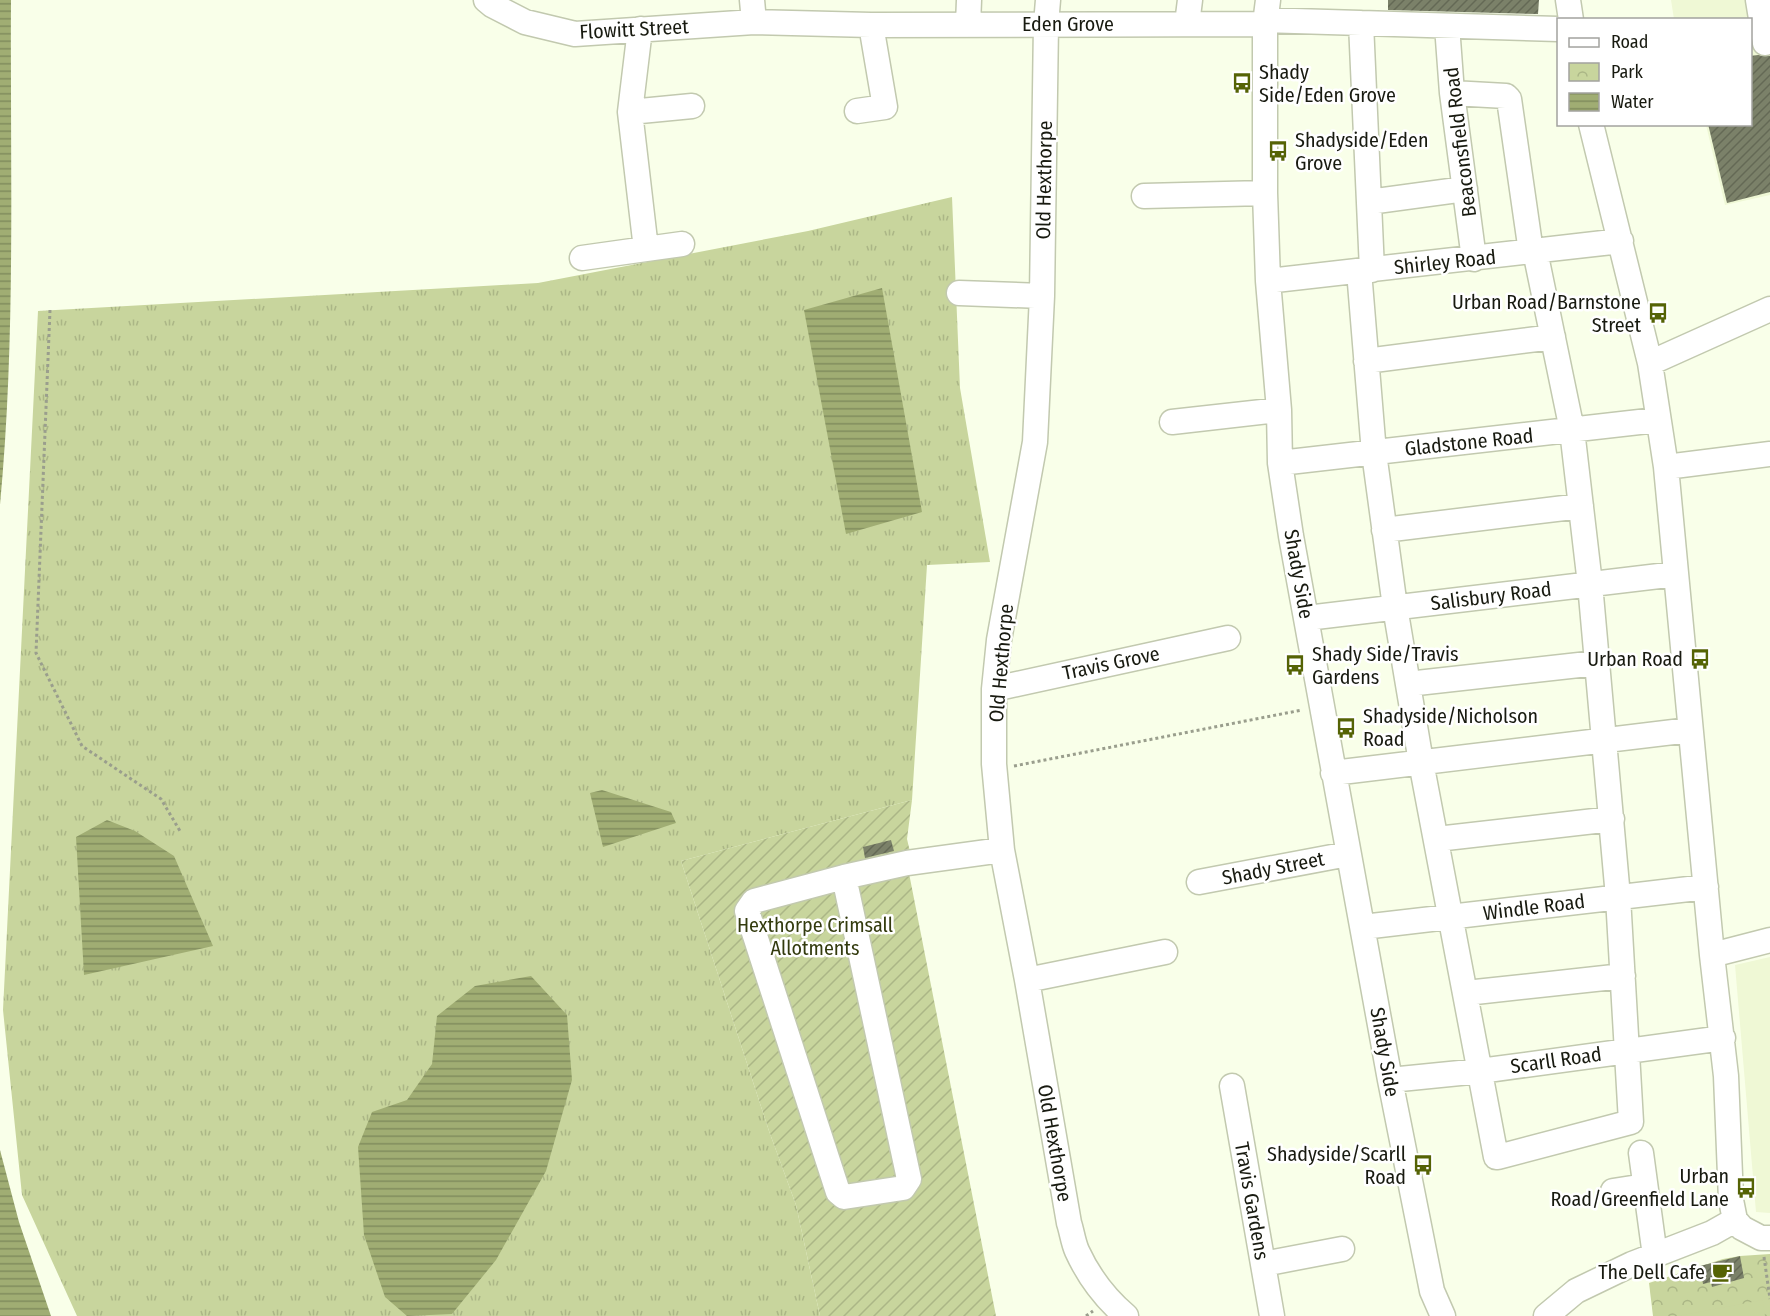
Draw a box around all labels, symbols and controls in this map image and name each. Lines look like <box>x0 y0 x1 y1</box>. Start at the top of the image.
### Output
street label: Eden Grove <box>1022 12 1114 36</box>
street label: Flowitt Street <box>579 14 690 44</box>
legend <box>1557 18 1752 126</box>
text: Road <box>1611 31 1648 53</box>
place label: Shady Side/Eden Grove <box>1259 60 1396 107</box>
text: Park <box>1611 61 1644 83</box>
street label: Beaconsfield Road <box>1439 66 1481 218</box>
bus stop icon: Shady Side/Eden Grove <box>1230 71 1254 95</box>
text: Water <box>1611 91 1654 113</box>
street label: Old Hexthorpe <box>1031 120 1057 240</box>
place label: Shadyside/Eden Grove <box>1295 128 1428 175</box>
bus stop icon: Shadyside/Eden Grove <box>1266 139 1290 163</box>
street label: Shirley Road <box>1393 245 1497 279</box>
place label: Urban Road/Barnstone Street <box>1452 290 1641 337</box>
bus stop icon: Urban Road/Barnstone Street <box>1646 301 1670 325</box>
street label: Gladstone Road <box>1404 423 1534 461</box>
street label: Shady Side <box>1279 528 1319 620</box>
street label: Salisbury Road <box>1429 577 1553 615</box>
street label: Old Hexthorpe <box>984 603 1018 723</box>
street label: Travis Grove <box>1060 641 1162 685</box>
place label: Shady Side/Travis Gardens <box>1312 642 1459 689</box>
place label: Urban Road <box>1587 647 1683 671</box>
bus stop icon: Urban Road <box>1688 647 1712 671</box>
bus stop icon: Shady Side/Travis Gardens <box>1283 653 1307 677</box>
place label: Shadyside/Nicholson Road <box>1363 704 1538 751</box>
bus stop icon: Shadyside/Nicholson Road <box>1334 716 1358 740</box>
street label: Shady Street <box>1220 846 1327 890</box>
street label: Windle Road <box>1482 889 1586 925</box>
park label: Hexthorpe Crimsall Allotments <box>737 913 893 960</box>
street label: Shady Side <box>1365 1006 1405 1098</box>
street label: Scarll Road <box>1509 1042 1603 1078</box>
street label: Old Hexthorpe <box>1033 1082 1077 1204</box>
street label: Travis Gardens <box>1230 1140 1274 1262</box>
place label: Shadyside/Scarll Road <box>1267 1142 1406 1189</box>
bus stop icon: Shadyside/Scarll Road <box>1411 1153 1435 1177</box>
place label: Urban Road/Greenfield Lane <box>1551 1164 1729 1211</box>
bus stop icon: Urban Road/Greenfield Lane <box>1734 1176 1758 1200</box>
place label: The Dell Cafe <box>1598 1260 1705 1284</box>
cafe icon: The Dell Cafe <box>1710 1260 1734 1284</box>

